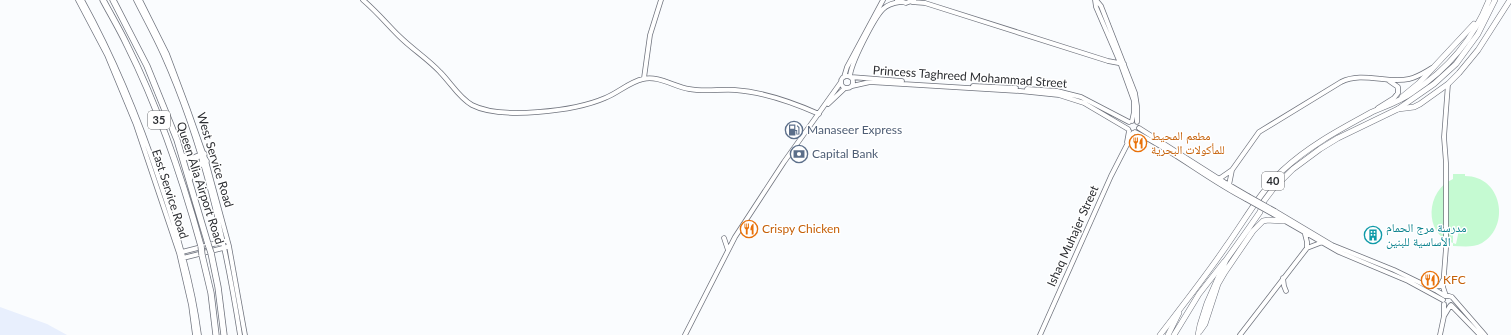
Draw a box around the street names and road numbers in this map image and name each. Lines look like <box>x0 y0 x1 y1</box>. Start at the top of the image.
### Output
street label: Princess Taghreed Mohammad Street <box>872 62 1068 91</box>
road number: 35 <box>148 111 170 129</box>
street label: West Service Road <box>194 111 237 209</box>
street label: Queen Alia Airport Road <box>174 120 227 246</box>
street label: East Service Road <box>149 147 192 241</box>
road number: 40 <box>1262 172 1284 190</box>
street label: Ishaq Muhajer Street <box>1043 182 1102 289</box>

